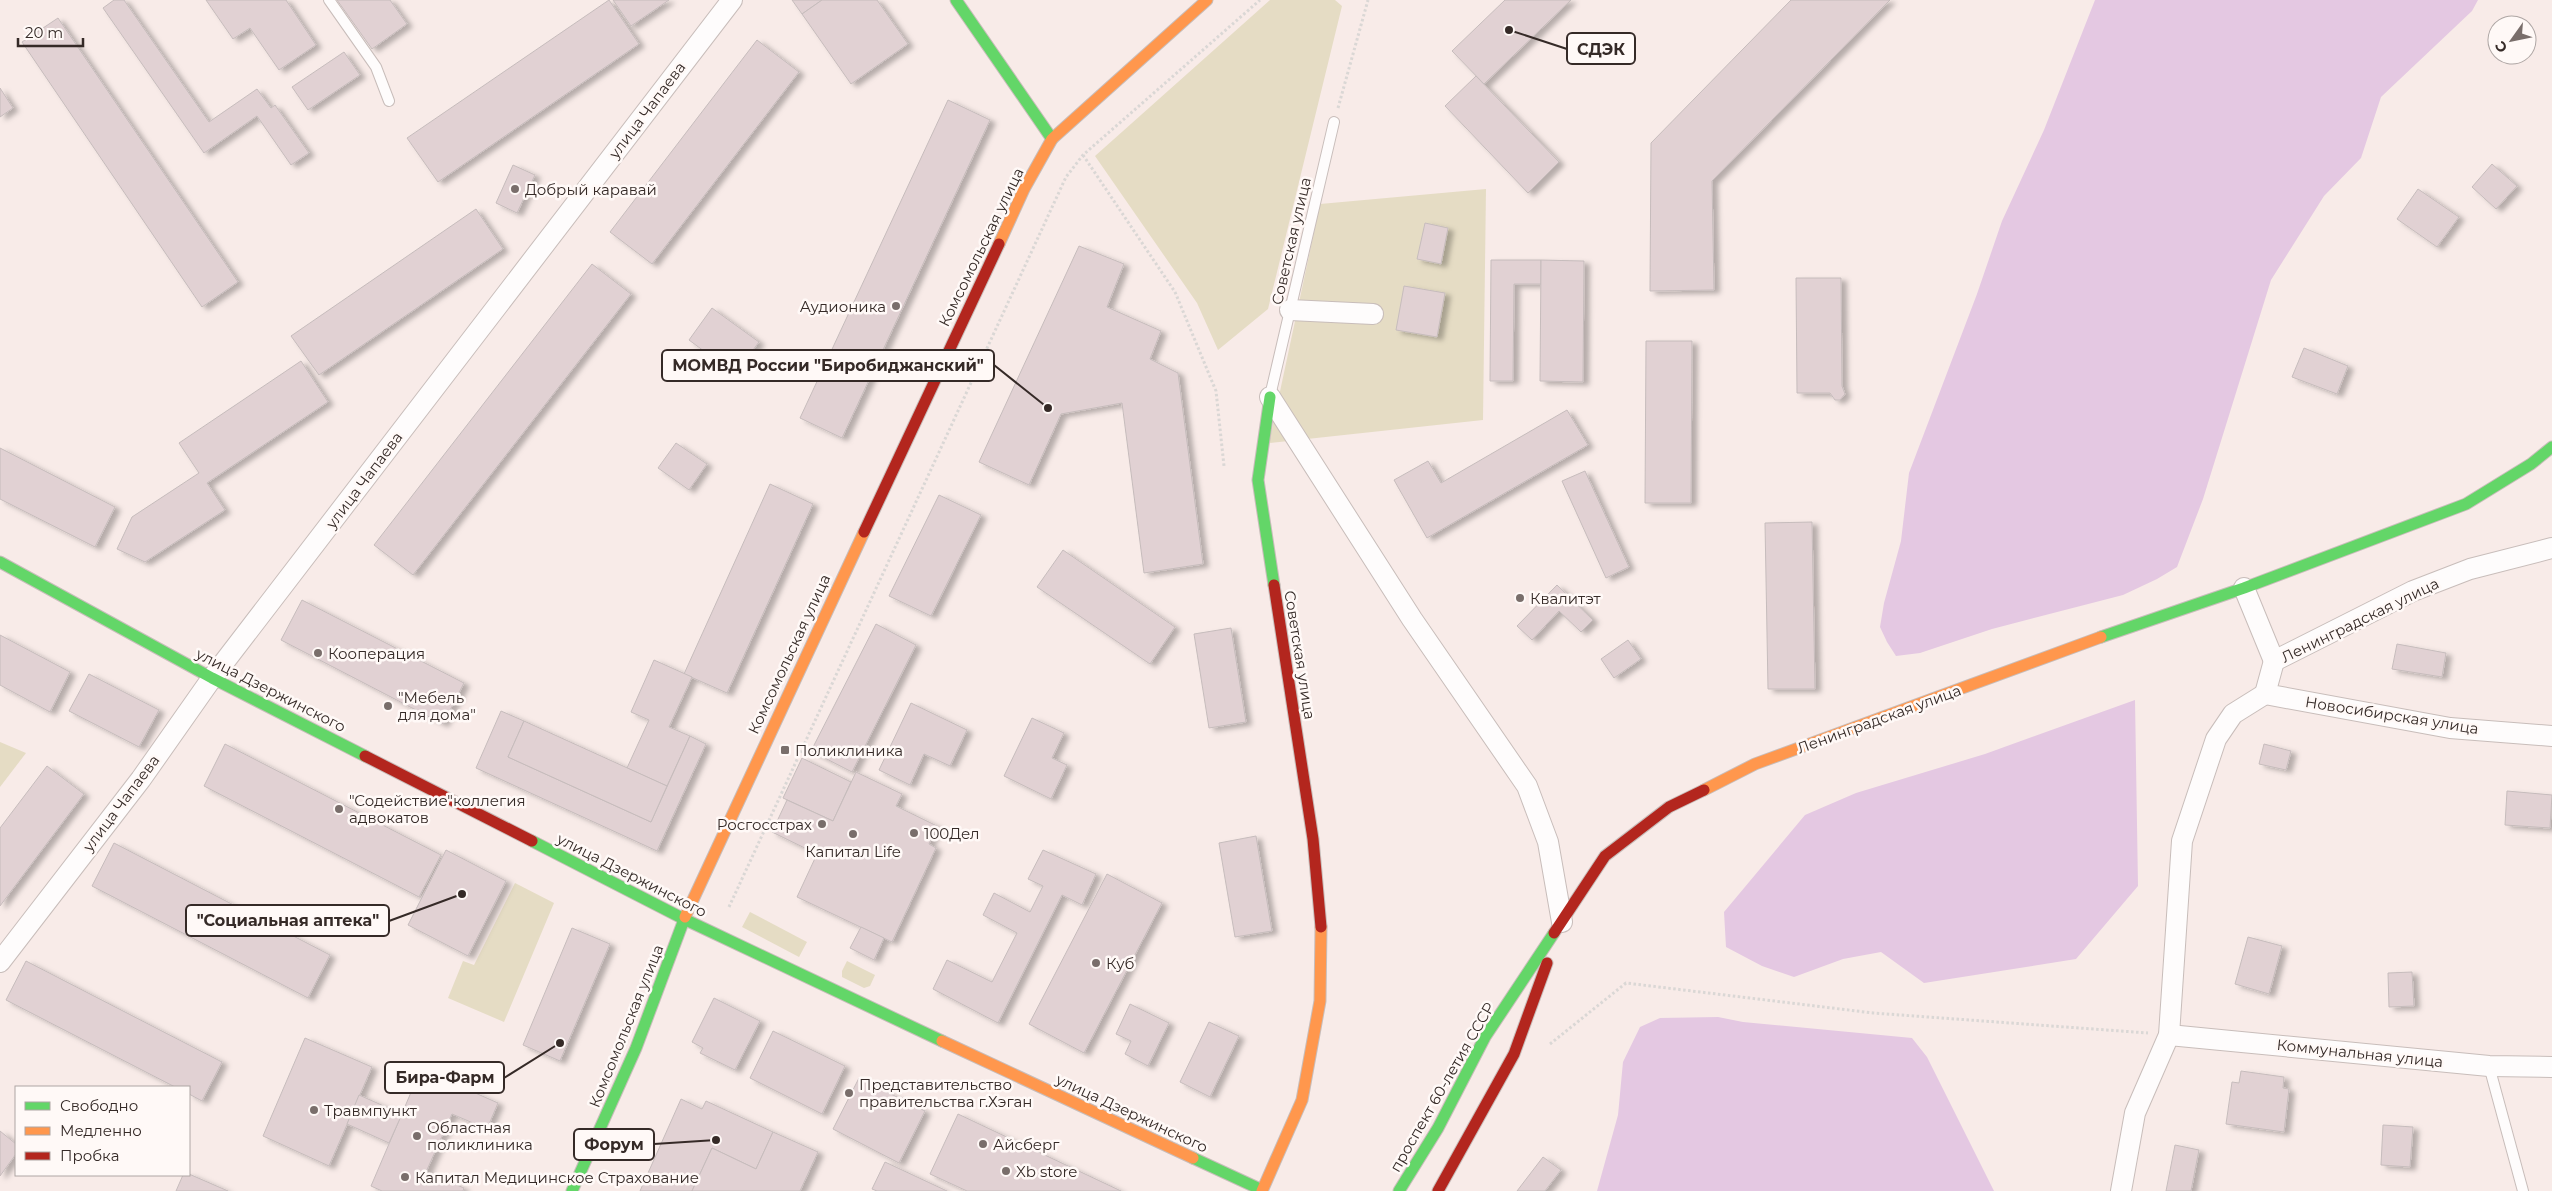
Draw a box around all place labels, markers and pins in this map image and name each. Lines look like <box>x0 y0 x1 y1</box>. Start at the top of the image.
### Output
callout: СДЭК <box>1567 33 1635 64</box>
place label: Добрый каравай <box>525 180 657 199</box>
marker: Добрый каравай <box>509 183 521 195</box>
place label: Аудионика <box>800 297 886 316</box>
marker: Аудионика <box>890 300 902 312</box>
callout: МОМВД России "Биробиджанский" <box>662 350 994 381</box>
place label: Квалитэт <box>1530 589 1601 608</box>
marker: Квалитэт <box>1514 592 1526 604</box>
place label: Кооперация <box>328 644 425 663</box>
marker: Кооперация <box>312 647 324 659</box>
place label: "Мебель для дома" <box>398 688 476 724</box>
marker: "Мебель для дома" <box>382 700 394 712</box>
place label: Поликлиника <box>795 741 903 760</box>
marker: Поликлиника <box>779 744 791 756</box>
place label: "Содействие"коллегия адвокатов <box>349 791 526 827</box>
marker: "Содействие"коллегия адвокатов <box>333 803 345 815</box>
place label: Росгосстрах <box>717 815 812 834</box>
marker: Росгосстрах <box>816 818 828 830</box>
place label: 100Дел <box>924 824 980 843</box>
marker: 100Дел <box>908 827 920 839</box>
marker: Капитал Life <box>847 828 859 840</box>
place label: Капитал Life <box>805 842 901 861</box>
callout: "Социальная аптека" <box>186 905 389 936</box>
place label: Куб <box>1106 954 1134 973</box>
marker: Куб <box>1090 957 1102 969</box>
callout: Бира-Фарм <box>385 1062 504 1093</box>
place label: Представительство правительства г.Хэган <box>859 1075 1032 1111</box>
marker: Представительство правительства г.Хэган <box>843 1087 855 1099</box>
place label: Травмпункт <box>324 1101 418 1120</box>
marker: Травмпункт <box>308 1104 320 1116</box>
place label: Областная поликлиника <box>427 1118 533 1154</box>
callout: Форум <box>574 1129 654 1160</box>
marker: Областная поликлиника <box>411 1130 423 1142</box>
place label: Айсберг <box>993 1135 1060 1154</box>
marker: Айсберг <box>977 1138 989 1150</box>
place label: Xb store <box>1016 1162 1077 1181</box>
marker: Xb store <box>1000 1165 1012 1177</box>
place label: Капитал Медицинское Страхование <box>415 1168 699 1187</box>
marker: Капитал Медицинское Страхование <box>399 1171 411 1183</box>

